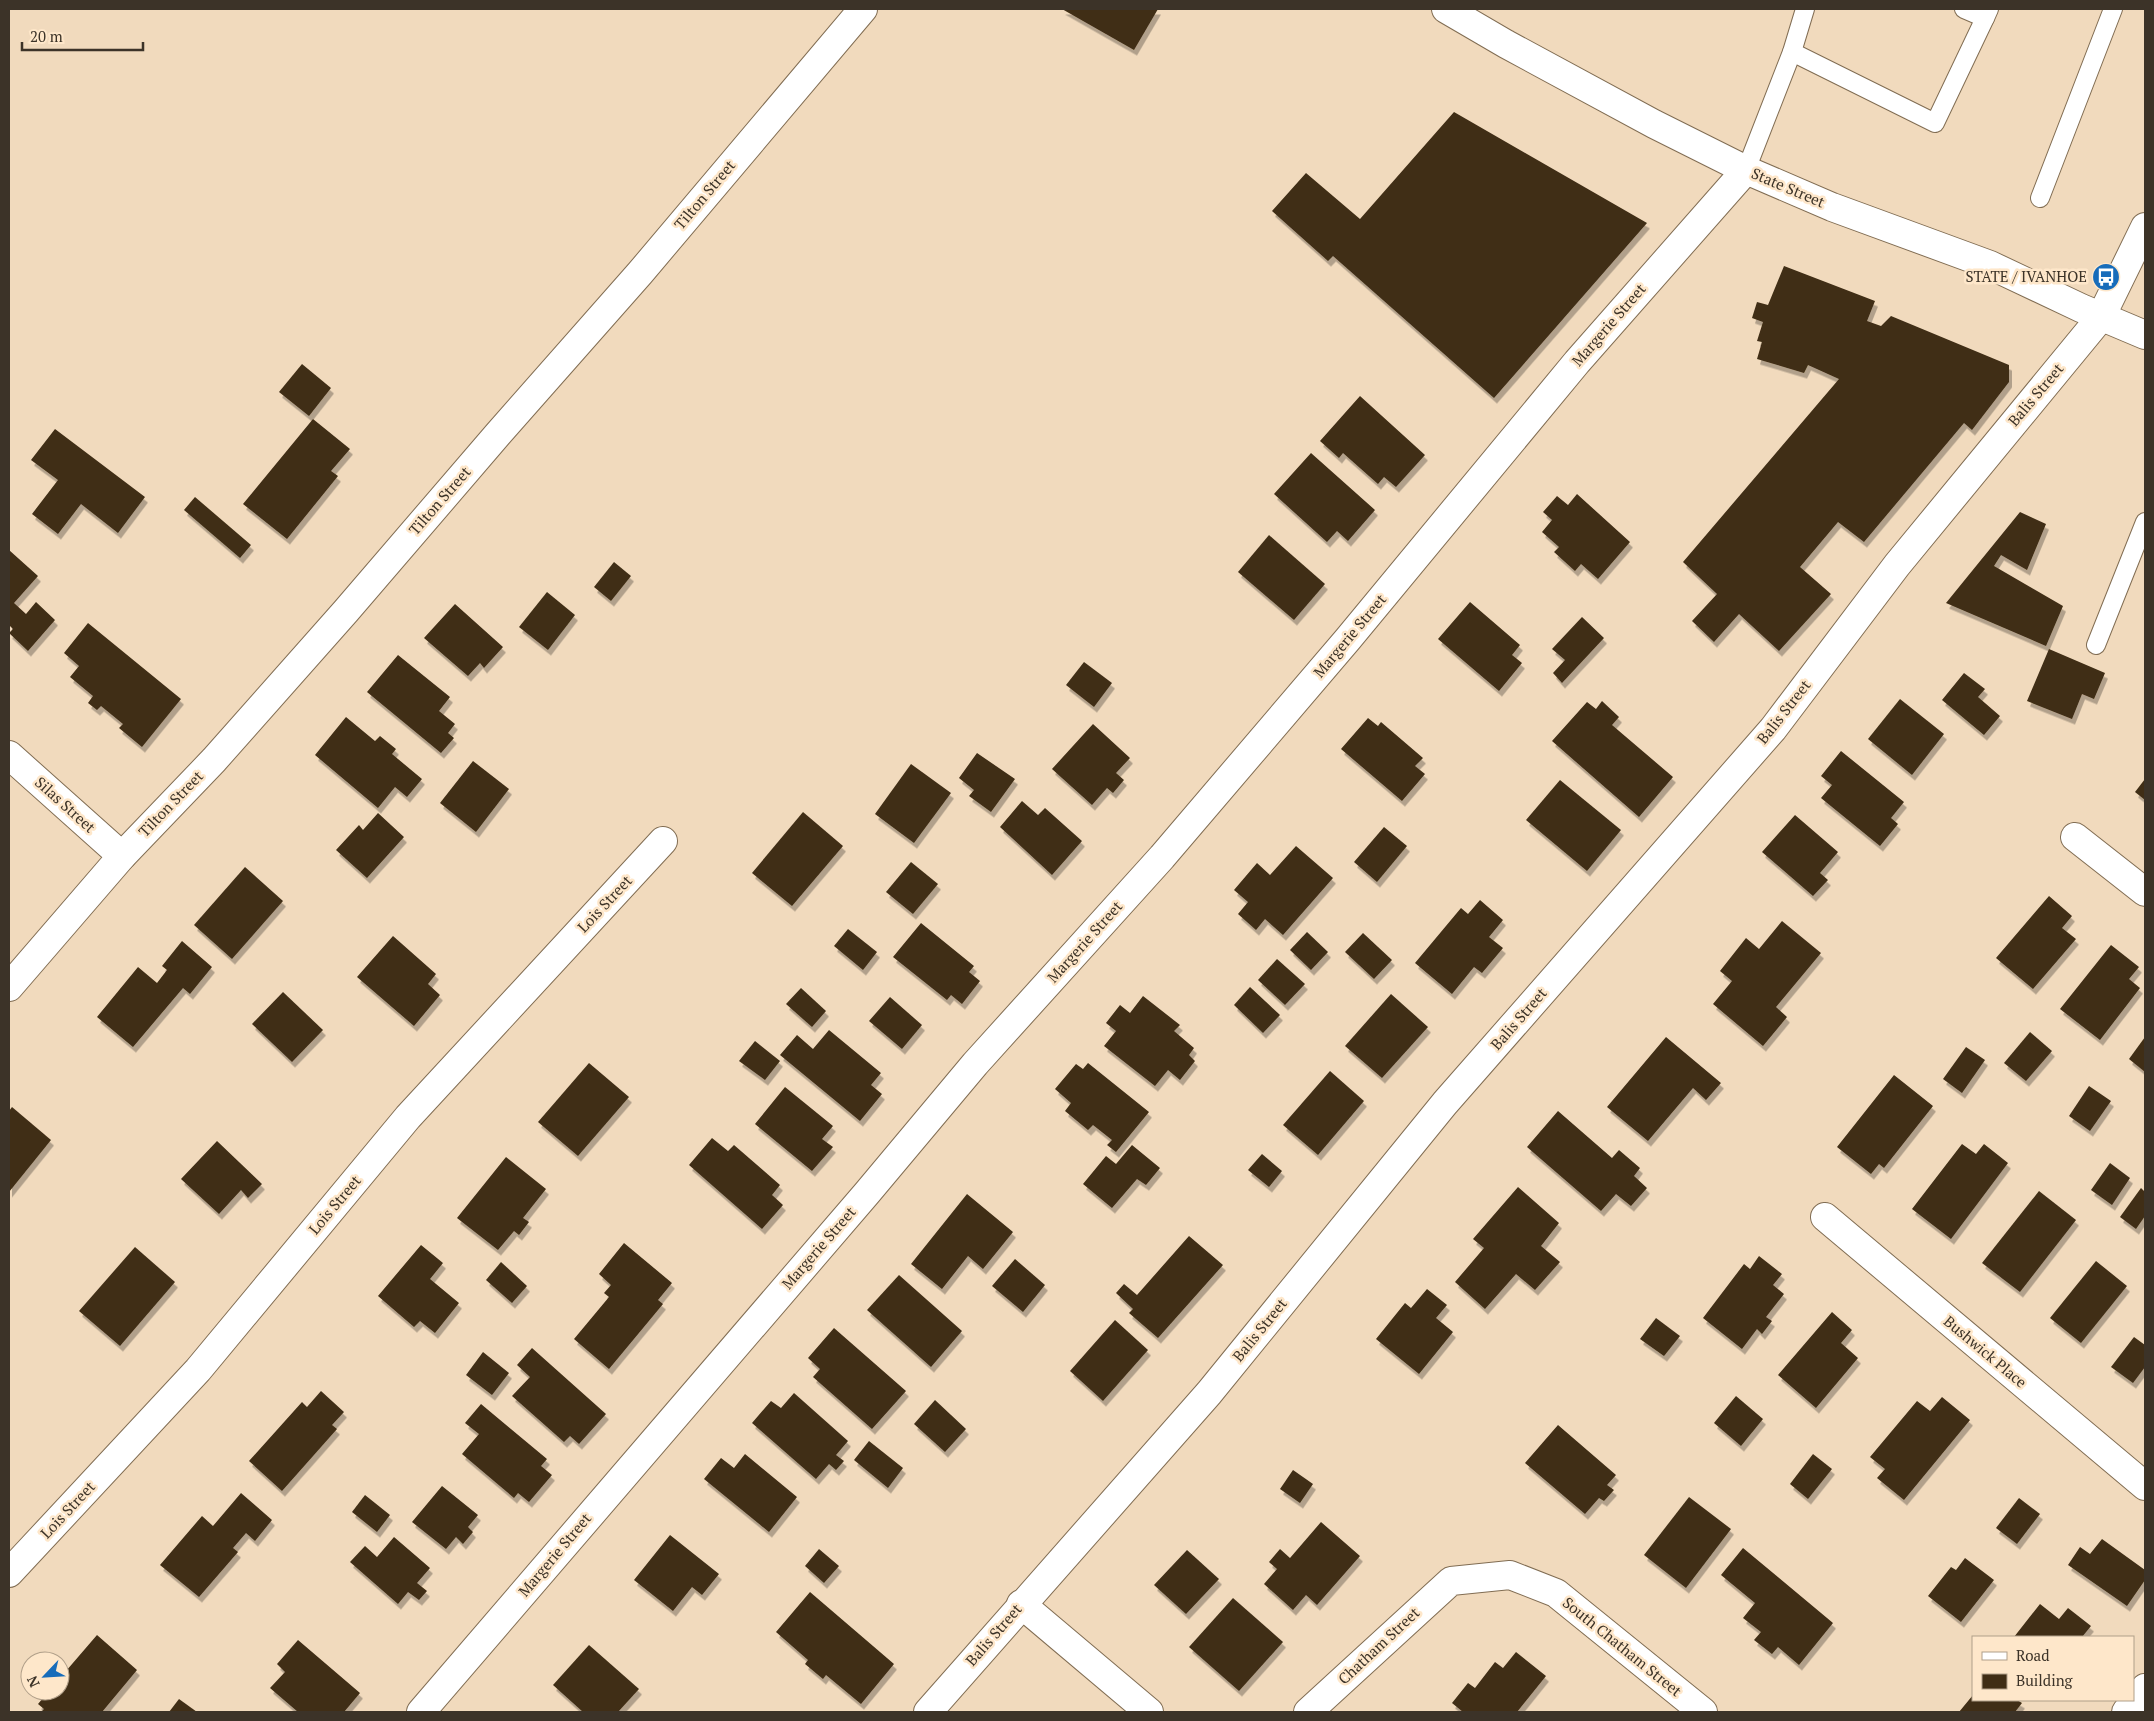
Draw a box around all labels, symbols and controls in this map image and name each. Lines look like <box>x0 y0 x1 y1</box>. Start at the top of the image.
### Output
scale bar <box>22 20 144 52</box>
text: 20 m <box>30 26 63 46</box>
street label: Tilton Street <box>669 155 739 233</box>
street label: State Street <box>1749 163 1829 212</box>
bus stop icon: STATE / IVANHOE <box>2091 262 2121 292</box>
place label: STATE / IVANHOE <box>1965 266 2087 286</box>
street label: Margerie Street <box>1567 278 1650 370</box>
street label: Balis Street <box>2003 358 2068 430</box>
street label: Tilton Street <box>404 461 475 539</box>
street label: Margerie Street <box>1308 589 1390 681</box>
street label: Balis Street <box>1752 675 1815 747</box>
street label: Tilton Street <box>134 766 207 841</box>
street label: Silas Street <box>31 772 100 837</box>
street label: Lois Street <box>573 870 636 936</box>
street label: Margerie Street <box>1042 896 1127 986</box>
street label: Balis Street <box>1486 983 1551 1054</box>
street label: Lois Street <box>304 1170 365 1238</box>
street label: Margerie Street <box>777 1201 860 1293</box>
street label: Balis Street <box>1228 1293 1291 1365</box>
street label: Bushwick Place <box>1940 1311 2031 1392</box>
street label: Lois Street <box>36 1476 99 1542</box>
street label: Margerie Street <box>513 1508 595 1600</box>
street label: South Chatham Street <box>1559 1592 1687 1701</box>
street label: Balis Street <box>961 1599 1026 1670</box>
street label: Chatham Street <box>1333 1602 1424 1688</box>
legend <box>1972 1636 2134 1701</box>
text: Road <box>2016 1645 2049 1665</box>
north arrow <box>20 1651 70 1701</box>
text: Building <box>2016 1670 2074 1690</box>
text: N <box>22 1673 44 1691</box>

